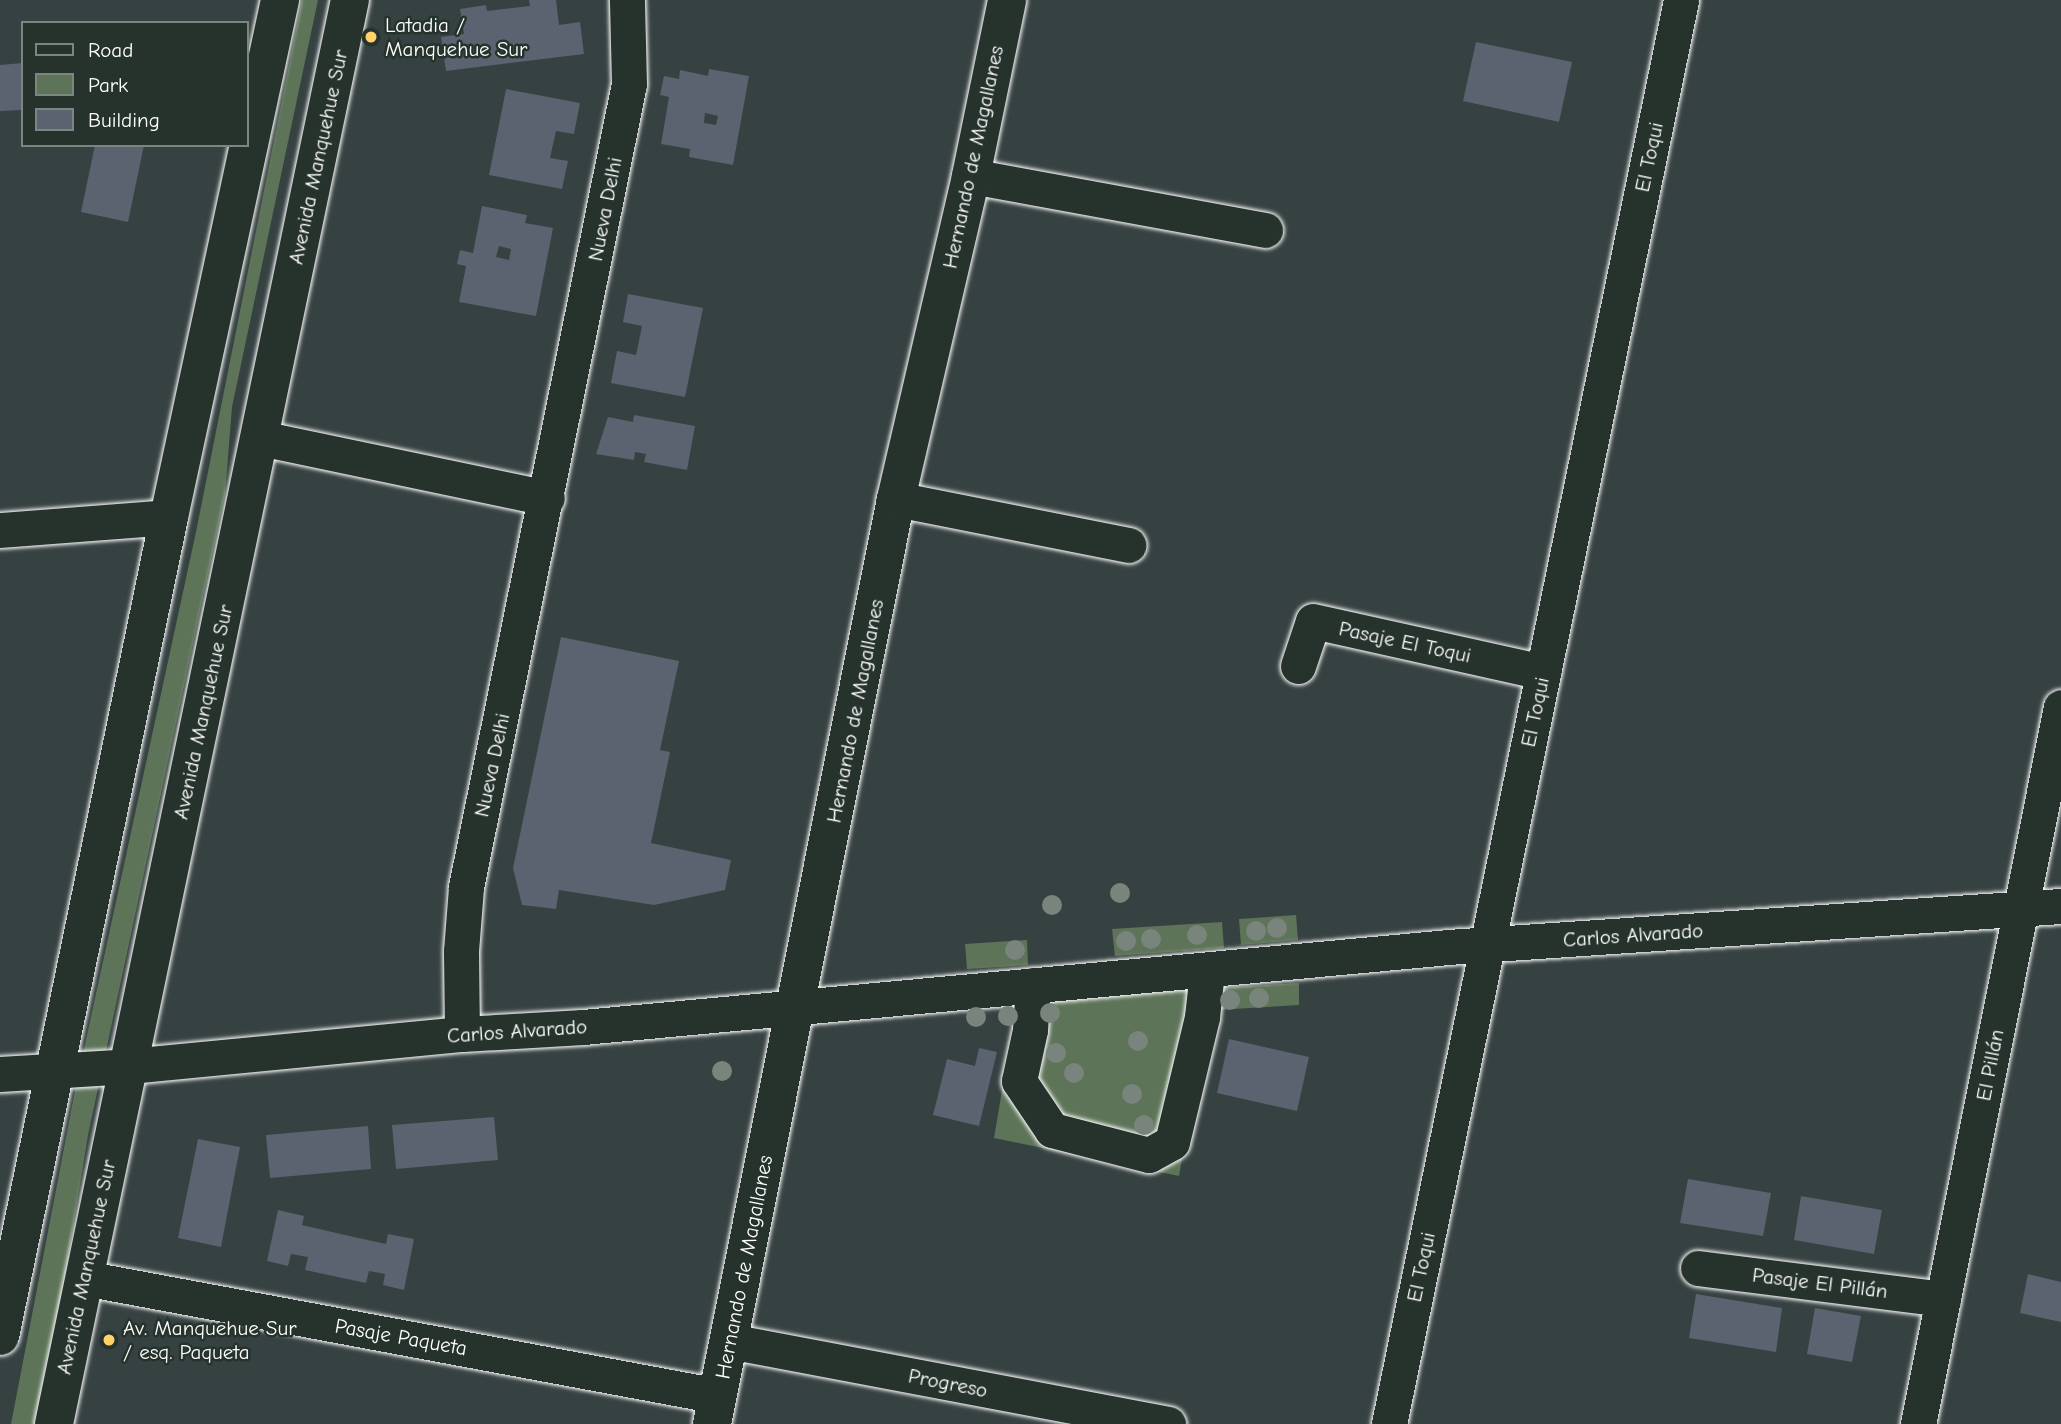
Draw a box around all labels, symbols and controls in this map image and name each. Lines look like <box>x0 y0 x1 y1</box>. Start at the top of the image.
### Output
place label: Latadia / Manquehue Sur <box>385 12 527 62</box>
legend <box>21 21 248 147</box>
marker: Latadia / Manquehue Sur <box>363 29 379 45</box>
text: Road <box>88 38 133 62</box>
street label: Hernando de Magallanes <box>937 43 1009 271</box>
street label: Avenida Manquehue Sur <box>283 47 353 267</box>
text: Park <box>88 73 128 97</box>
text: Building <box>88 108 160 132</box>
street label: El Toqui <box>1629 120 1669 194</box>
street label: Nueva Delhi <box>583 155 627 263</box>
street label: Hernando de Magallanes <box>821 597 889 825</box>
street label: Avenida Manquehue Sur <box>168 602 238 822</box>
street label: Pasaje El Toqui <box>1337 616 1473 668</box>
street label: El Toqui <box>1515 675 1555 749</box>
street label: Nueva Delhi <box>469 711 515 819</box>
street label: Carlos Alvarado <box>1562 918 1704 952</box>
street label: Carlos Alvarado <box>446 1014 588 1048</box>
street label: El Pillán <box>1971 1027 2009 1103</box>
street label: Hernando de Magallanes <box>710 1153 778 1381</box>
street label: Avenida Manquehue Sur <box>51 1157 121 1377</box>
street label: El Toqui <box>1401 1230 1441 1304</box>
street label: Pasaje El Pillán <box>1751 1262 1889 1304</box>
street label: Pasaje Paqueta <box>333 1313 469 1361</box>
place label: Av. Manquehue Sur / esq. Paqueta <box>123 1315 297 1365</box>
marker: Av. Manquehue Sur / esq. Paqueta <box>101 1332 117 1348</box>
street label: Progreso <box>906 1363 990 1403</box>

